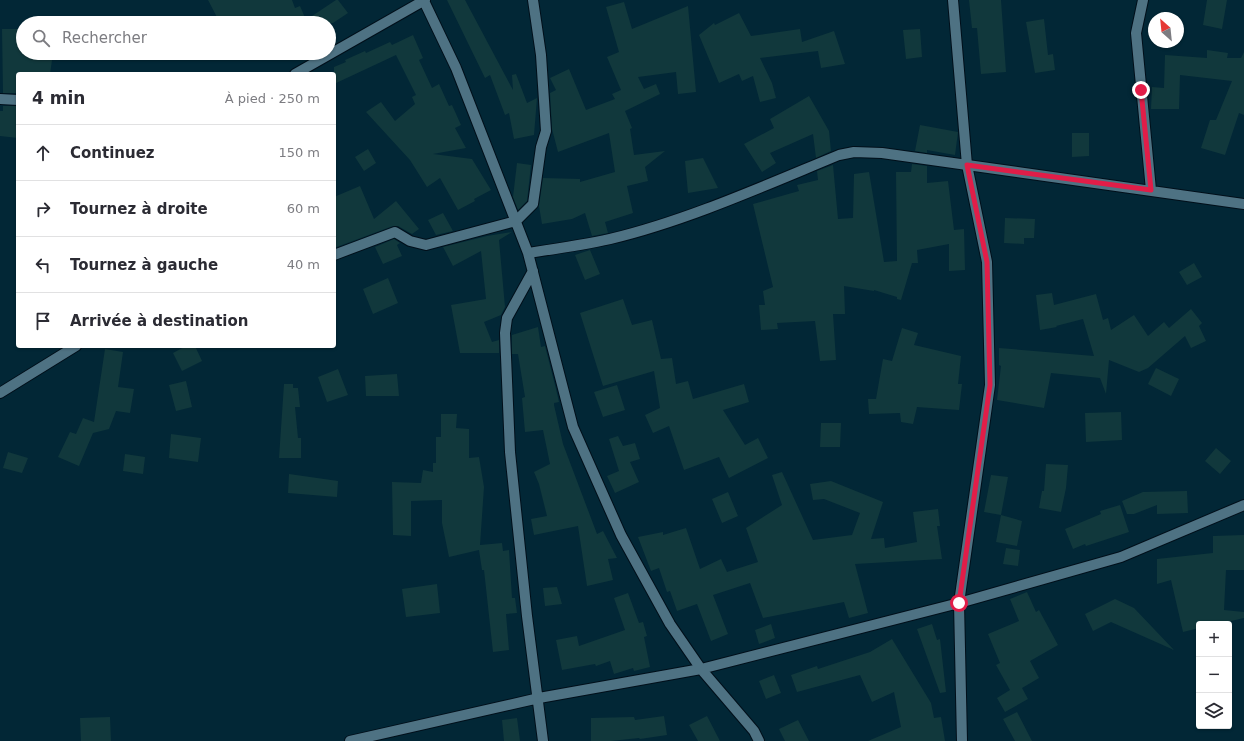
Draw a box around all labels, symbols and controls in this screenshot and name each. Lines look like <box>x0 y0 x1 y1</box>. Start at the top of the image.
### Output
north arrow <box>1148 12 1184 48</box>
search box <box>16 16 336 60</box>
icon: search <box>30 27 52 49</box>
text: Rechercher <box>62 29 147 47</box>
route end <box>1132 81 1150 99</box>
text: 4 min <box>32 88 85 108</box>
text: À pied · 250 m <box>225 91 320 106</box>
icon: ahead <box>32 142 54 164</box>
text: Continuez <box>70 144 155 162</box>
text: 150 m <box>278 145 320 160</box>
icon: right <box>32 198 54 220</box>
text: Tournez à droite <box>70 200 208 218</box>
text: 60 m <box>287 201 320 216</box>
icon: left <box>32 254 54 276</box>
text: Tournez à gauche <box>70 256 218 274</box>
text: 40 m <box>287 257 320 272</box>
icon: arrive <box>32 310 54 332</box>
text: Arrivée à destination <box>70 312 248 330</box>
route start <box>950 594 968 612</box>
map controls <box>1196 621 1232 729</box>
button: + <box>1196 621 1232 657</box>
button: − <box>1196 657 1232 693</box>
button: layers <box>1196 693 1232 729</box>

